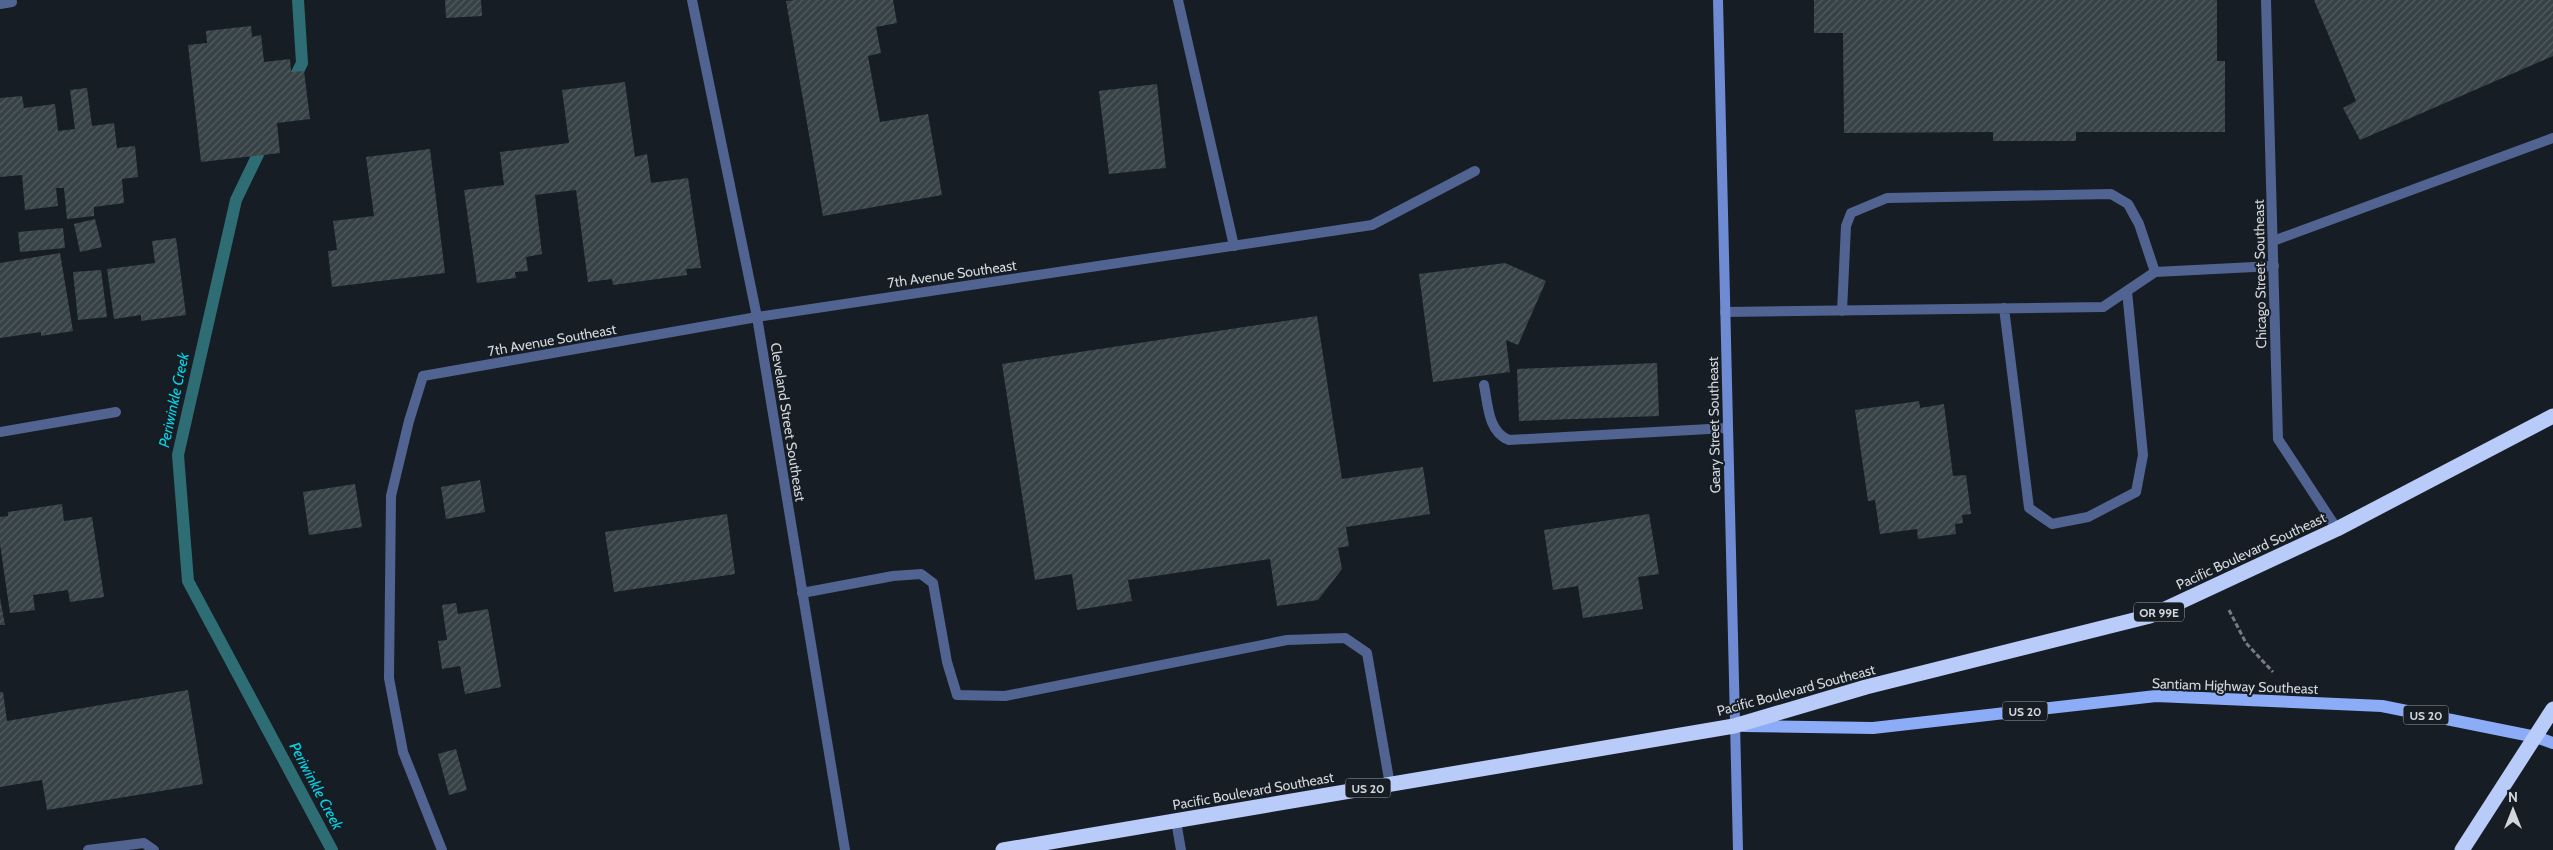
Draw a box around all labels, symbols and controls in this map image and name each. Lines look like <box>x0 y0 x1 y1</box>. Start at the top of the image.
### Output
street label: Chicago Street Southeast <box>2250 199 2270 349</box>
street label: 7th Avenue Southeast <box>886 256 1018 292</box>
street label: 7th Avenue Southeast <box>486 320 618 360</box>
street label: Cleveland Street Southeast <box>767 341 810 503</box>
water label: Periwinkle Creek <box>155 350 193 449</box>
street label: Geary Street Southeast <box>1704 356 1724 494</box>
street label: Pacific Boulevard Southeast <box>2173 508 2329 594</box>
road number: OR 99E <box>2134 602 2184 622</box>
street label: Pacific Boulevard Southeast <box>1715 660 1877 720</box>
street label: Santiam Highway Southeast <box>2152 674 2319 698</box>
road number: US 20 <box>2002 701 2048 720</box>
road number: US 20 <box>2404 706 2448 724</box>
water label: Periwinkle Creek <box>285 739 347 833</box>
street label: Pacific Boulevard Southeast <box>1171 768 1335 814</box>
road number: US 20 <box>1346 778 1390 798</box>
north arrow <box>2488 785 2538 835</box>
text: N <box>2508 788 2518 806</box>

